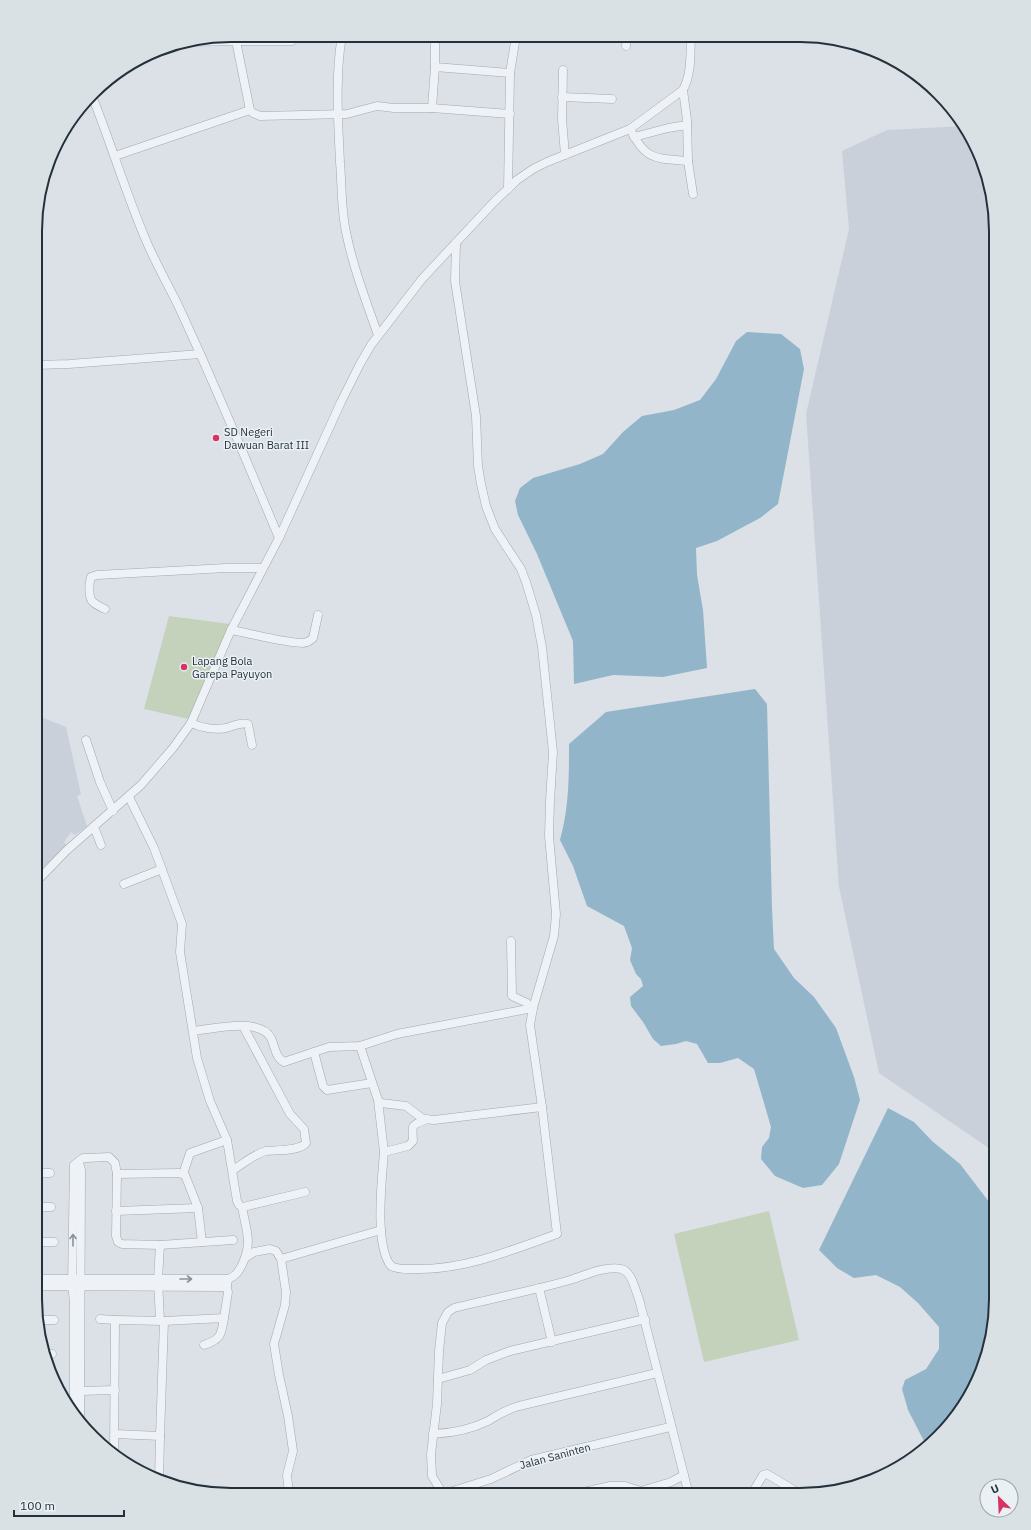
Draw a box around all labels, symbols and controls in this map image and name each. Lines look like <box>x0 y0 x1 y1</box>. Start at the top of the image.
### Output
place label: SD Negeri Dawuan Barat III <box>224 425 309 452</box>
marker: SD Negeri Dawuan Barat III <box>211 433 221 443</box>
place label: Lapang Bola Garepa Payuyon <box>192 654 272 681</box>
marker: Lapang Bola Garepa Payuyon <box>179 662 189 672</box>
one-way arrow <box>69 1234 77 1247</box>
one-way arrow <box>179 1275 192 1283</box>
street label: Jalan Saninten <box>518 1440 592 1472</box>
north arrow <box>979 1478 1019 1518</box>
text: U <box>989 1481 1001 1497</box>
scale bar <box>14 1492 124 1518</box>
text: 100 m <box>20 1498 55 1513</box>

